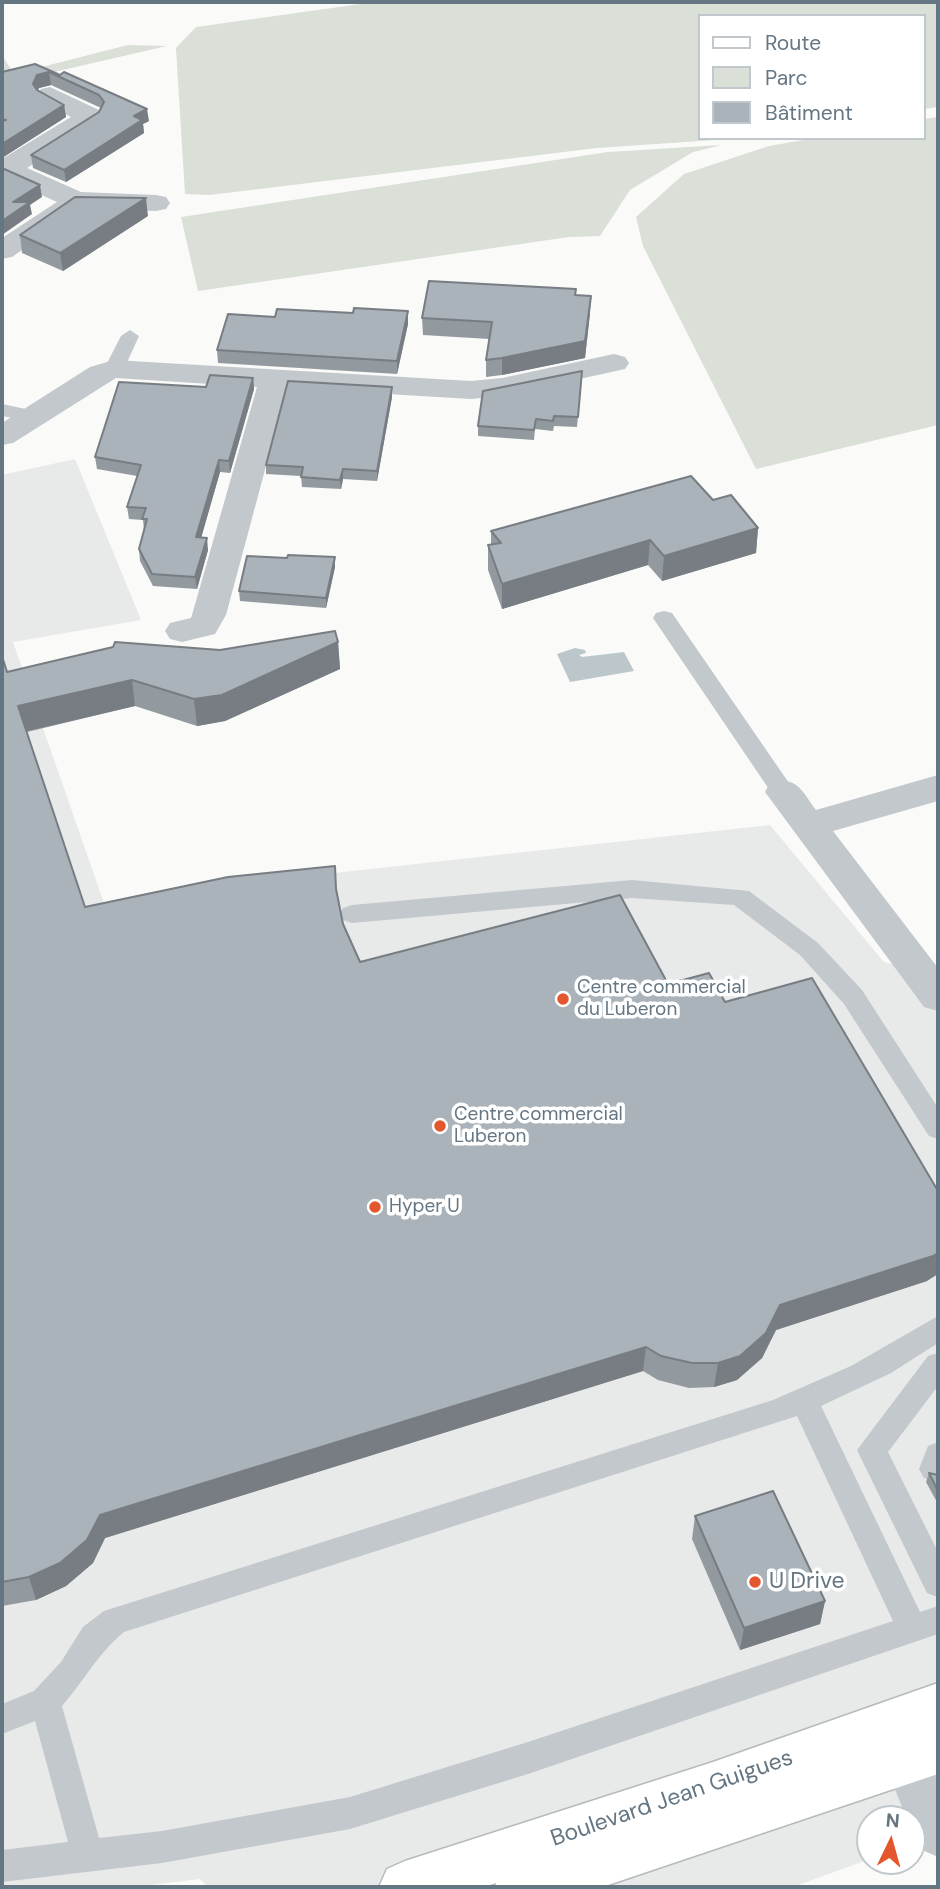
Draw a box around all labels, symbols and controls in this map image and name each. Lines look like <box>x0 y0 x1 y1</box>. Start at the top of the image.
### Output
legend <box>698 14 926 140</box>
text: Route <box>765 29 821 57</box>
text: Parc <box>765 64 808 92</box>
text: Bâtiment <box>765 99 853 127</box>
place label: Centre commercial du Luberon <box>577 977 746 1021</box>
marker: Centre commercial du Luberon <box>555 991 571 1007</box>
place label: Centre commercial Luberon <box>454 1104 623 1148</box>
marker: Centre commercial Luberon <box>432 1118 448 1134</box>
place label: Hyper U <box>389 1196 460 1218</box>
marker: Hyper U <box>367 1199 383 1215</box>
place label: U Drive <box>769 1568 845 1596</box>
marker: U Drive <box>747 1574 763 1590</box>
street label: Boulevard Jean Guigues <box>547 1745 797 1853</box>
north arrow <box>856 1805 926 1875</box>
text: N <box>885 1808 901 1834</box>

